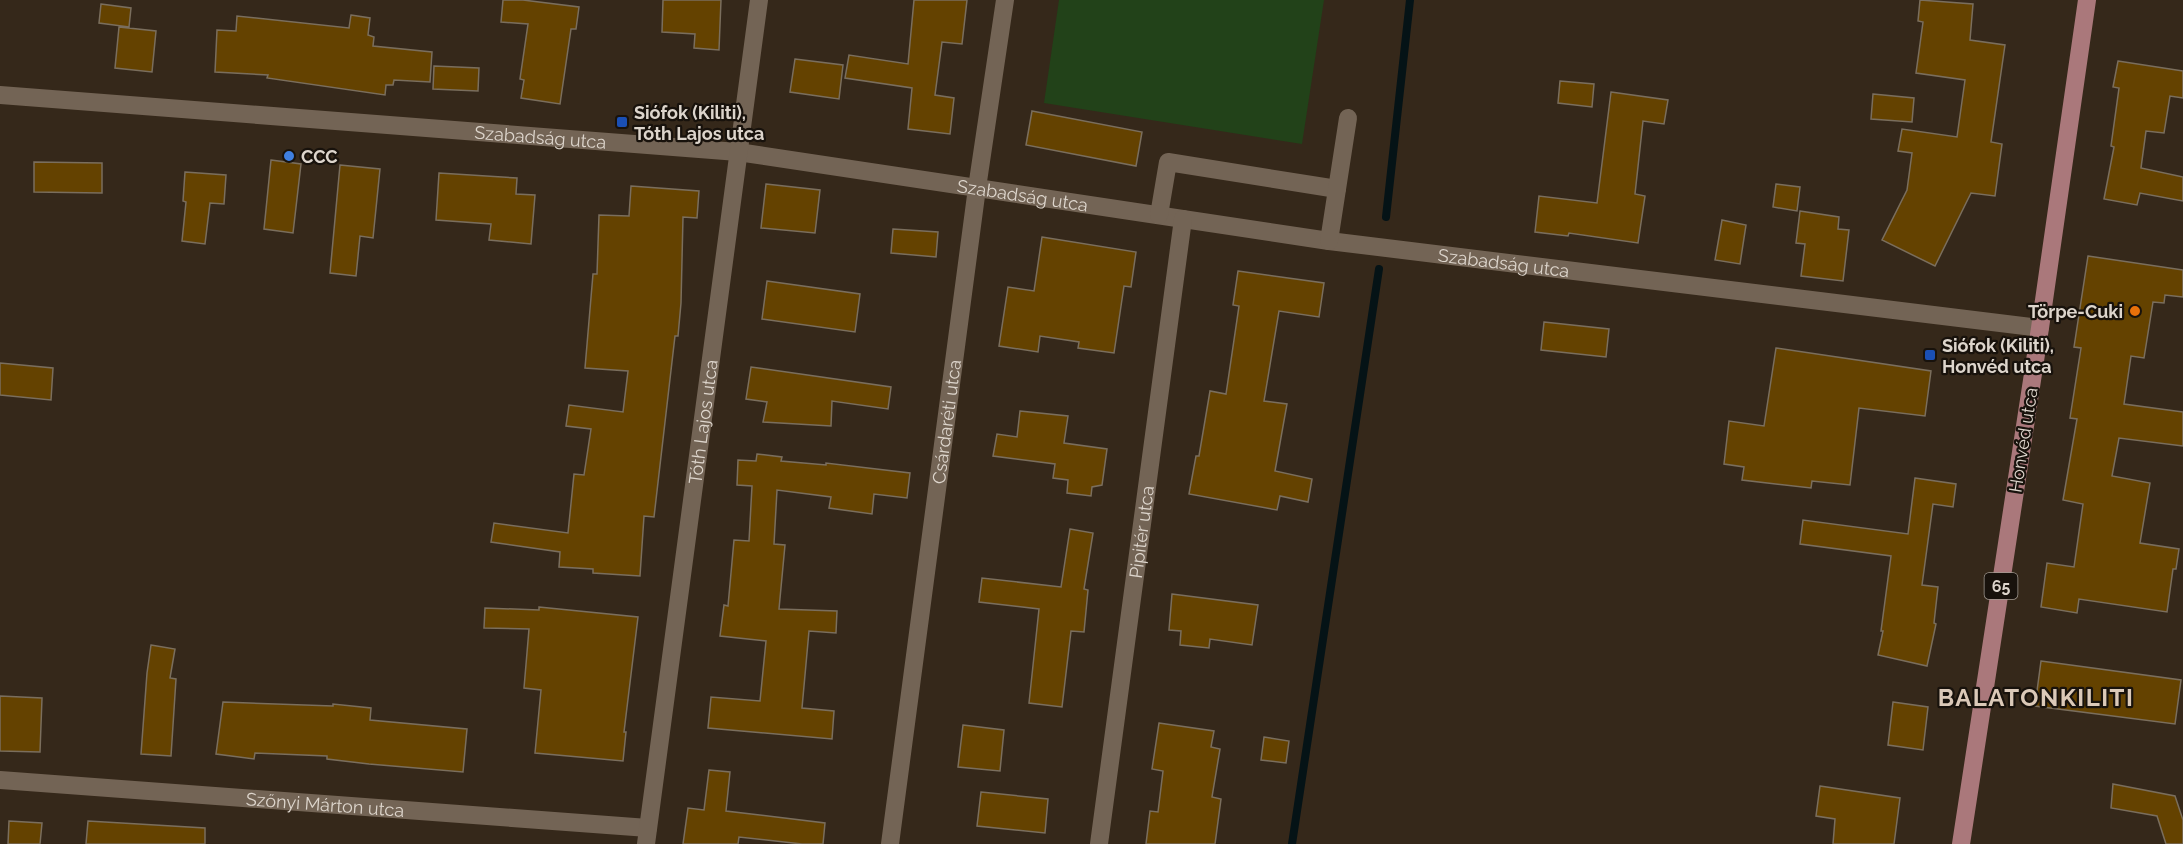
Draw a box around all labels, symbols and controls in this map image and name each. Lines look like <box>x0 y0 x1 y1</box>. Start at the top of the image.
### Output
place label: Siófok (Kiliti), Tóth Lajos utca <box>634 102 764 144</box>
marker: Siófok (Kiliti), Tóth Lajos utca <box>615 115 629 129</box>
street label: Szabadság utca <box>474 121 607 152</box>
place label: CCC <box>301 146 338 167</box>
marker: CCC <box>282 149 296 163</box>
street label: Szabadság utca <box>956 175 1090 215</box>
street label: Szabadság utca <box>1437 244 1571 281</box>
place label: Törpe-Cuki <box>2028 301 2123 322</box>
marker: Törpe-Cuki <box>2128 304 2142 318</box>
place label: Siófok (Kiliti), Honvéd utca <box>1942 335 2054 377</box>
marker: Siófok (Kiliti), Honvéd utca <box>1923 348 1937 362</box>
street label: Tóth Lajos utca <box>684 358 721 485</box>
street label: Csárdaréti utca <box>927 358 965 485</box>
street label: Honvéd utca <box>2004 386 2042 494</box>
street label: Pipitér utca <box>1124 484 1158 580</box>
road number: 65 <box>1984 573 2018 599</box>
district label: BALATONKILITI <box>1938 683 2134 712</box>
street label: Szőnyi Márton utca <box>245 788 405 820</box>

